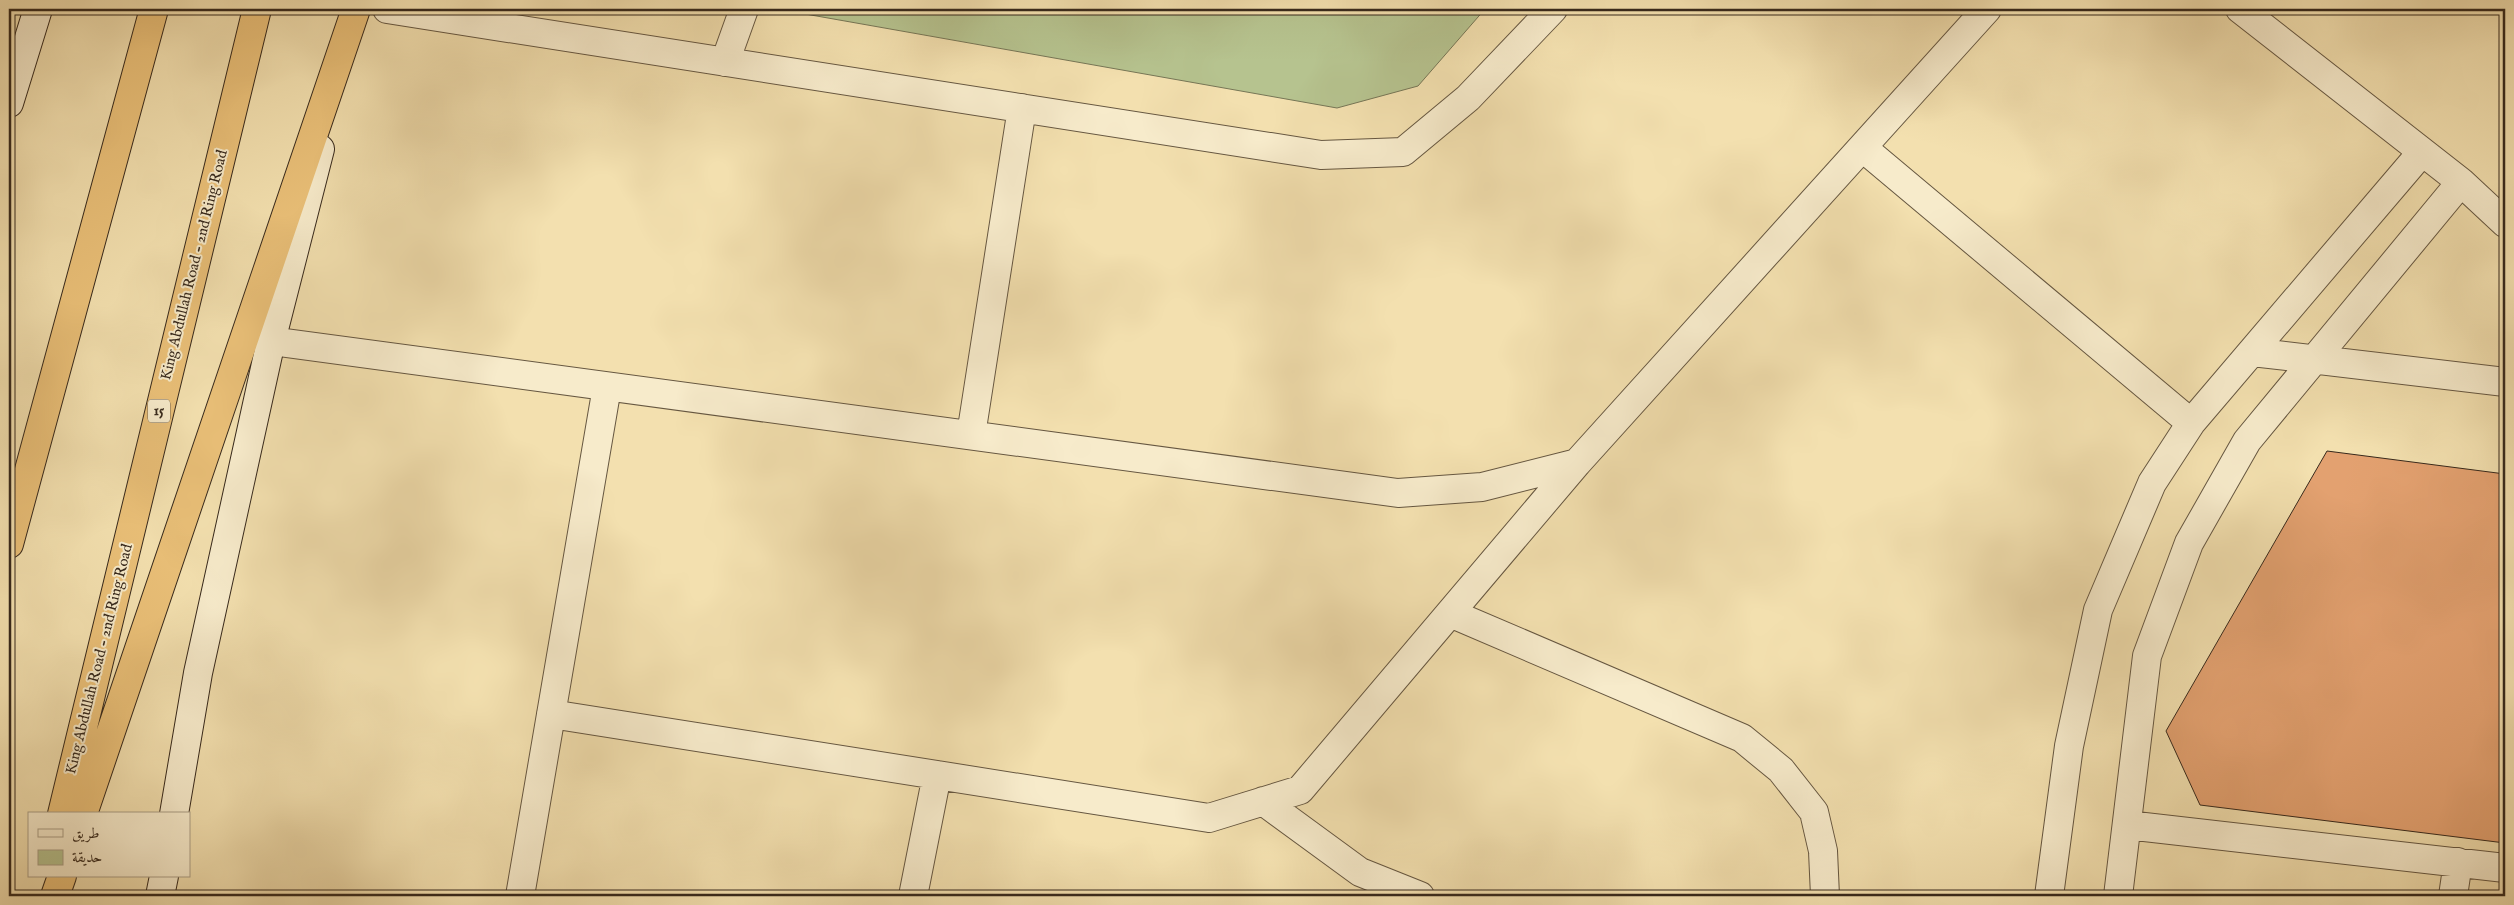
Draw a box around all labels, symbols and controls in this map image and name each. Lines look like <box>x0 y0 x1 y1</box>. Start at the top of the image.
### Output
street label: King Abdullah Road - 2nd Ring Road <box>156 147 232 382</box>
road number: 15 <box>148 400 170 422</box>
street label: King Abdullah Road - 2nd Ring Road <box>61 541 137 776</box>
legend <box>28 812 190 878</box>
text: طريق <box>72 824 99 843</box>
text: حديقة <box>72 848 102 867</box>

